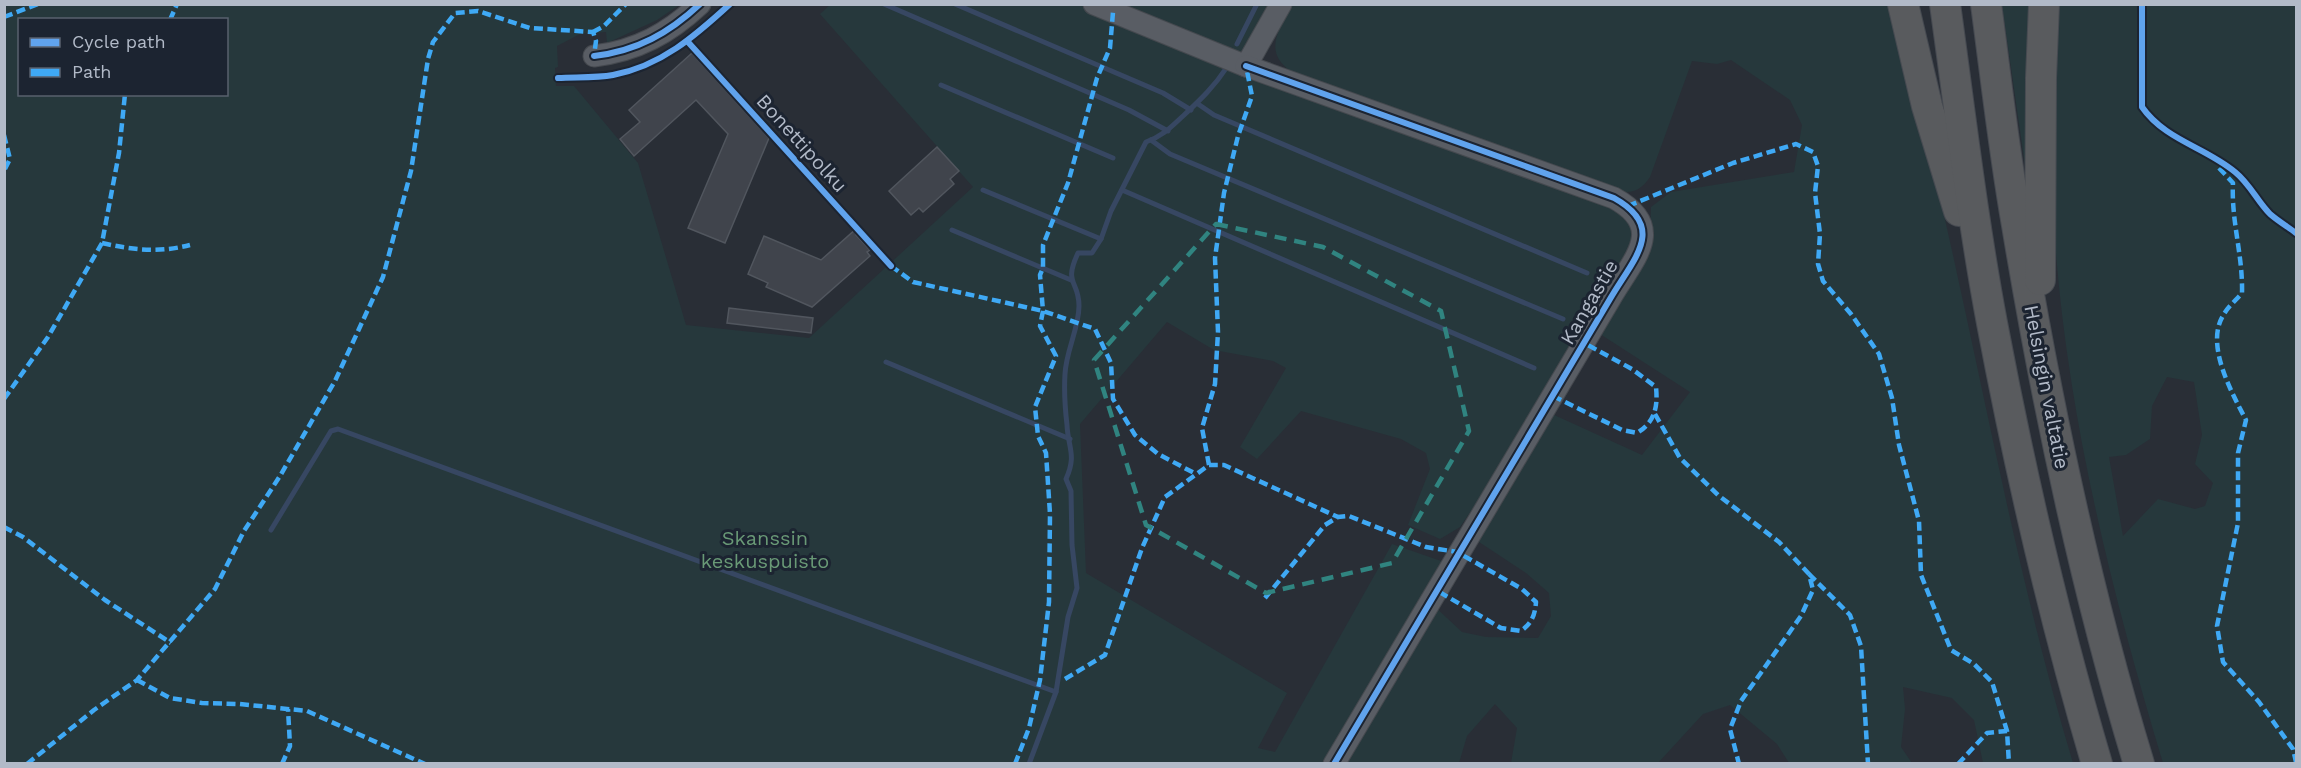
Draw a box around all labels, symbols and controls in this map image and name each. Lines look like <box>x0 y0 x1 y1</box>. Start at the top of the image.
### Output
legend <box>18 18 228 96</box>
text: Cycle path <box>72 31 166 52</box>
text: Path <box>72 61 112 82</box>
street label: Bonettipolku <box>752 89 852 197</box>
street label: Kangastie <box>1555 255 1623 349</box>
street label: Helsingin valtatie <box>2019 303 2075 471</box>
park label: Skanssin keskuspuisto <box>701 526 829 573</box>

